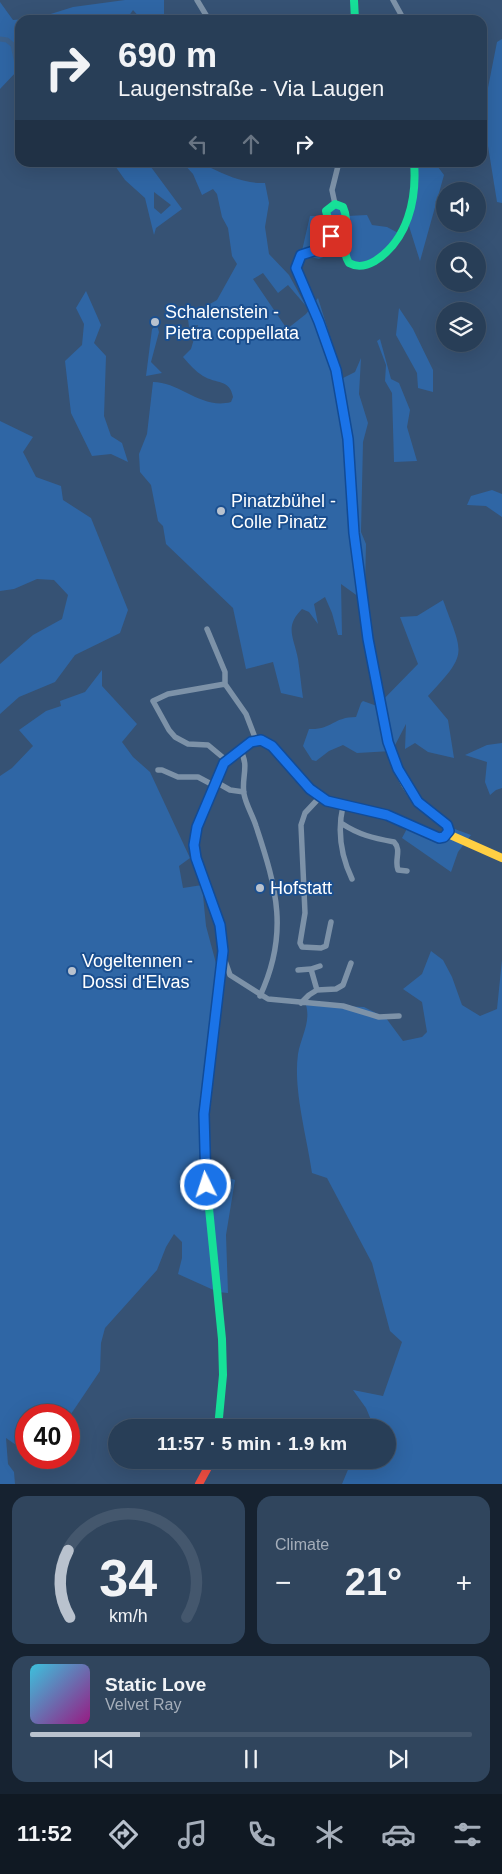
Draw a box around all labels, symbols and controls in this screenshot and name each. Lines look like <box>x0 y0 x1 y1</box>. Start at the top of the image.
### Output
icon: right <box>35 35 100 100</box>
text: 690 m <box>118 35 217 74</box>
text: Laugenstraße - Via Laugen <box>118 76 384 101</box>
icon: left <box>184 130 212 158</box>
icon: ahead <box>237 130 265 158</box>
icon: right <box>290 130 318 158</box>
map controls <box>436 182 486 352</box>
button: sound <box>436 182 486 232</box>
pin <box>310 215 352 257</box>
icon: arrive <box>317 222 345 250</box>
button: search <box>436 242 486 292</box>
place label: Schalenstein - Pietra coppellata <box>165 302 300 343</box>
button: layers <box>436 302 486 352</box>
marker: Schalenstein - Pietra coppellata <box>149 316 161 328</box>
place label: Pinatzbühel - Colle Pinatz <box>231 491 336 532</box>
marker: Pinatzbühel - Colle Pinatz <box>215 505 227 517</box>
place label: Hofstatt <box>270 878 332 898</box>
marker: Hofstatt <box>254 882 266 894</box>
place label: Vogeltennen - Dossi d'Elvas <box>82 951 193 992</box>
marker: Vogeltennen - Dossi d'Elvas <box>66 965 78 977</box>
position arrow <box>179 1158 231 1210</box>
speed limit sign: 40 <box>15 1404 80 1469</box>
text: 11:57 · 5 min · 1.9 km <box>157 1433 347 1454</box>
text: Climate <box>275 1536 329 1553</box>
text: 34 <box>100 1549 157 1607</box>
text: 21° <box>345 1561 402 1603</box>
text: − <box>275 1567 291 1598</box>
text: + <box>456 1567 472 1598</box>
text: km/h <box>109 1606 148 1626</box>
text: Static Love <box>105 1674 206 1695</box>
text: Velvet Ray <box>105 1696 181 1713</box>
icon: previous <box>90 1745 118 1773</box>
icon: pause <box>237 1745 265 1773</box>
icon: next <box>384 1745 412 1773</box>
icon: directions <box>106 1817 141 1852</box>
icon: music <box>175 1817 210 1852</box>
icon: phone <box>244 1817 279 1852</box>
icon: climate <box>312 1817 347 1852</box>
icon: car <box>381 1817 416 1852</box>
icon: filters <box>450 1817 485 1852</box>
text: 11:52 <box>17 1821 72 1846</box>

